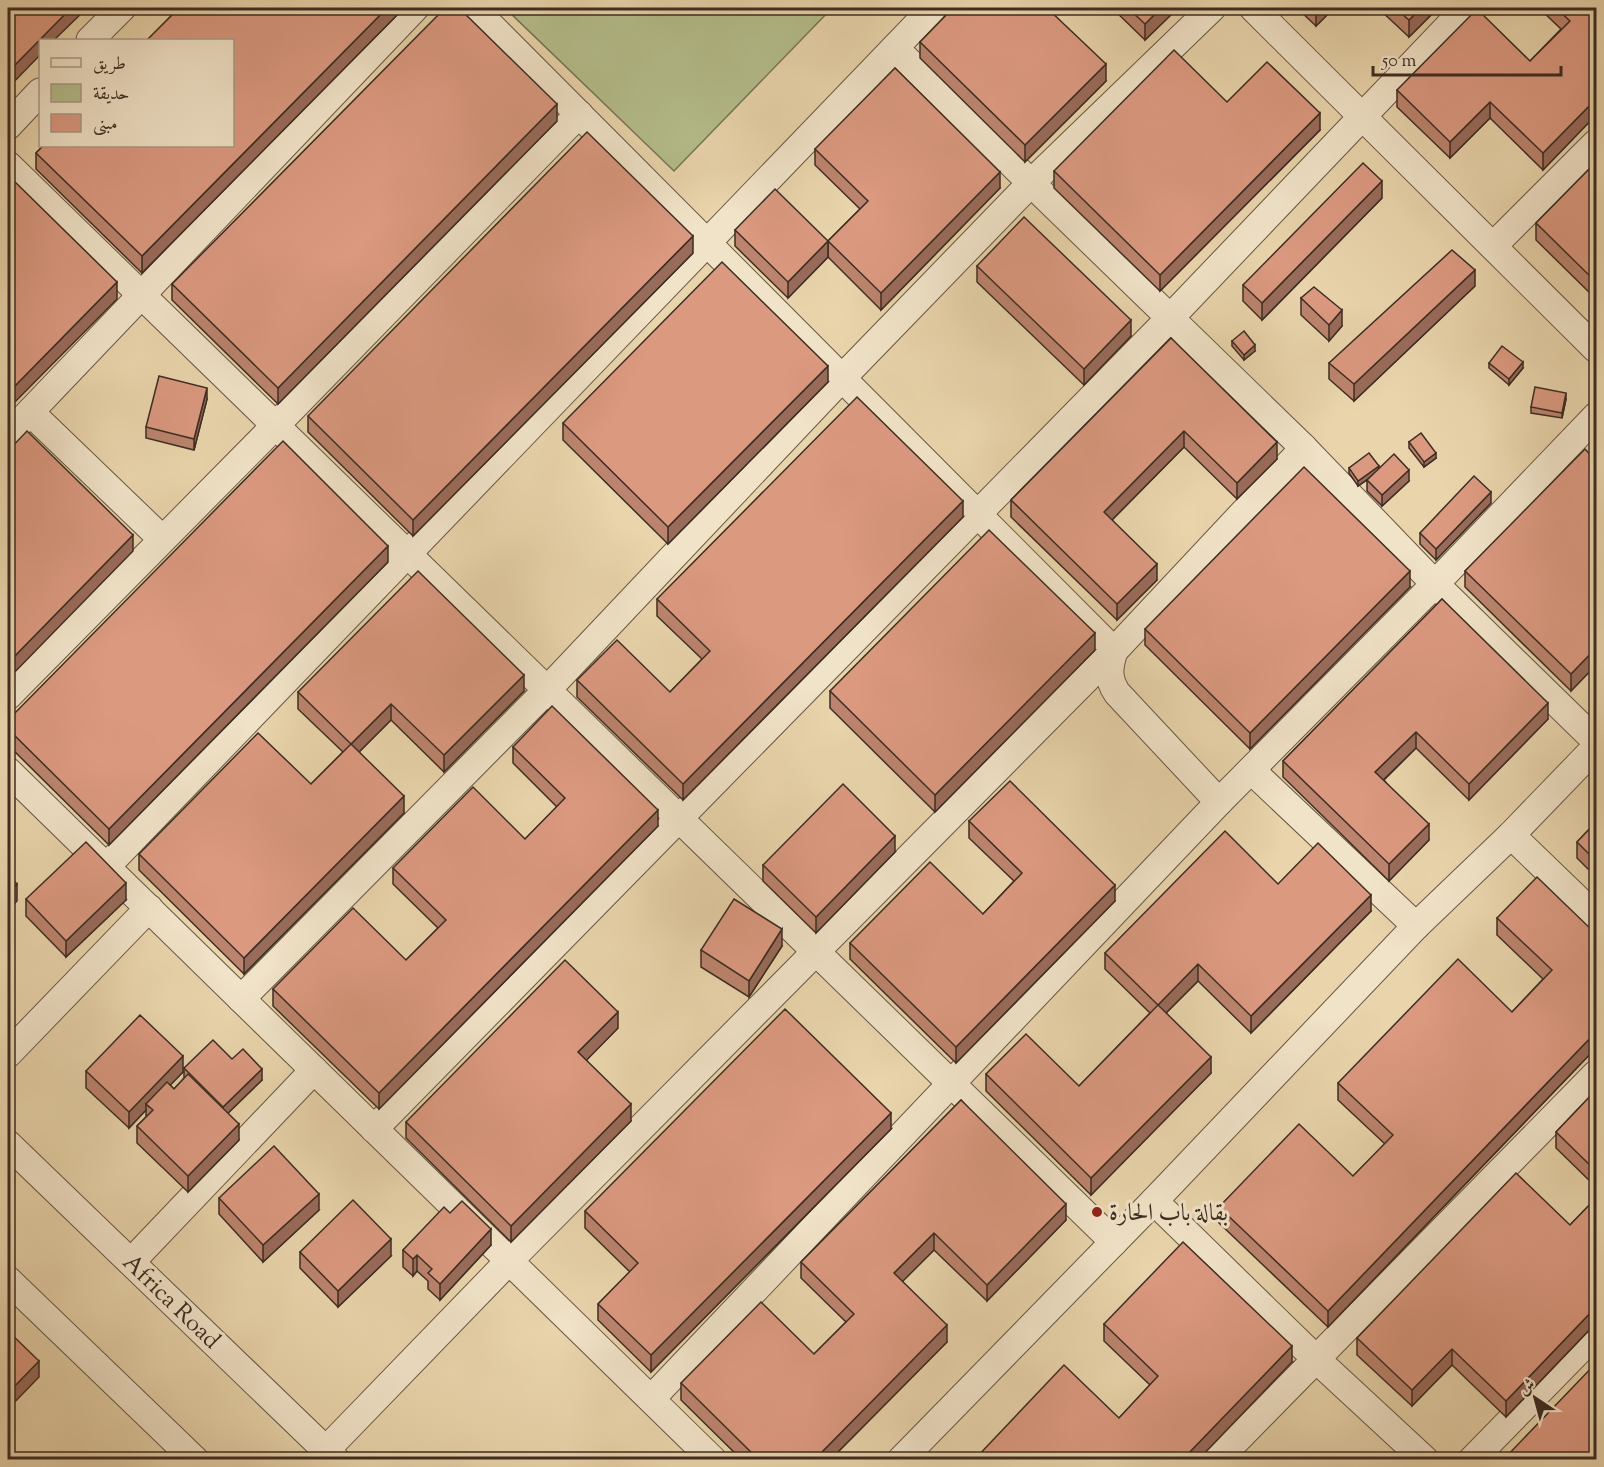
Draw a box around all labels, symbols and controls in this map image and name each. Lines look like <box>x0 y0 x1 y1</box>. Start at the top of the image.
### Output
legend <box>39 39 234 147</box>
scale bar <box>1373 39 1560 77</box>
text: 50 m <box>1381 49 1417 75</box>
text: طريق <box>93 52 126 78</box>
text: حديقة <box>93 82 129 108</box>
text: مبنى <box>93 112 118 138</box>
place label: بقالة باب الحارة <box>1109 1197 1228 1231</box>
marker: بقالة باب الحارة <box>1090 1205 1104 1219</box>
street label: Africa Road <box>114 1247 227 1358</box>
north arrow <box>1505 1368 1565 1428</box>
text: ش <box>1514 1374 1541 1402</box>

